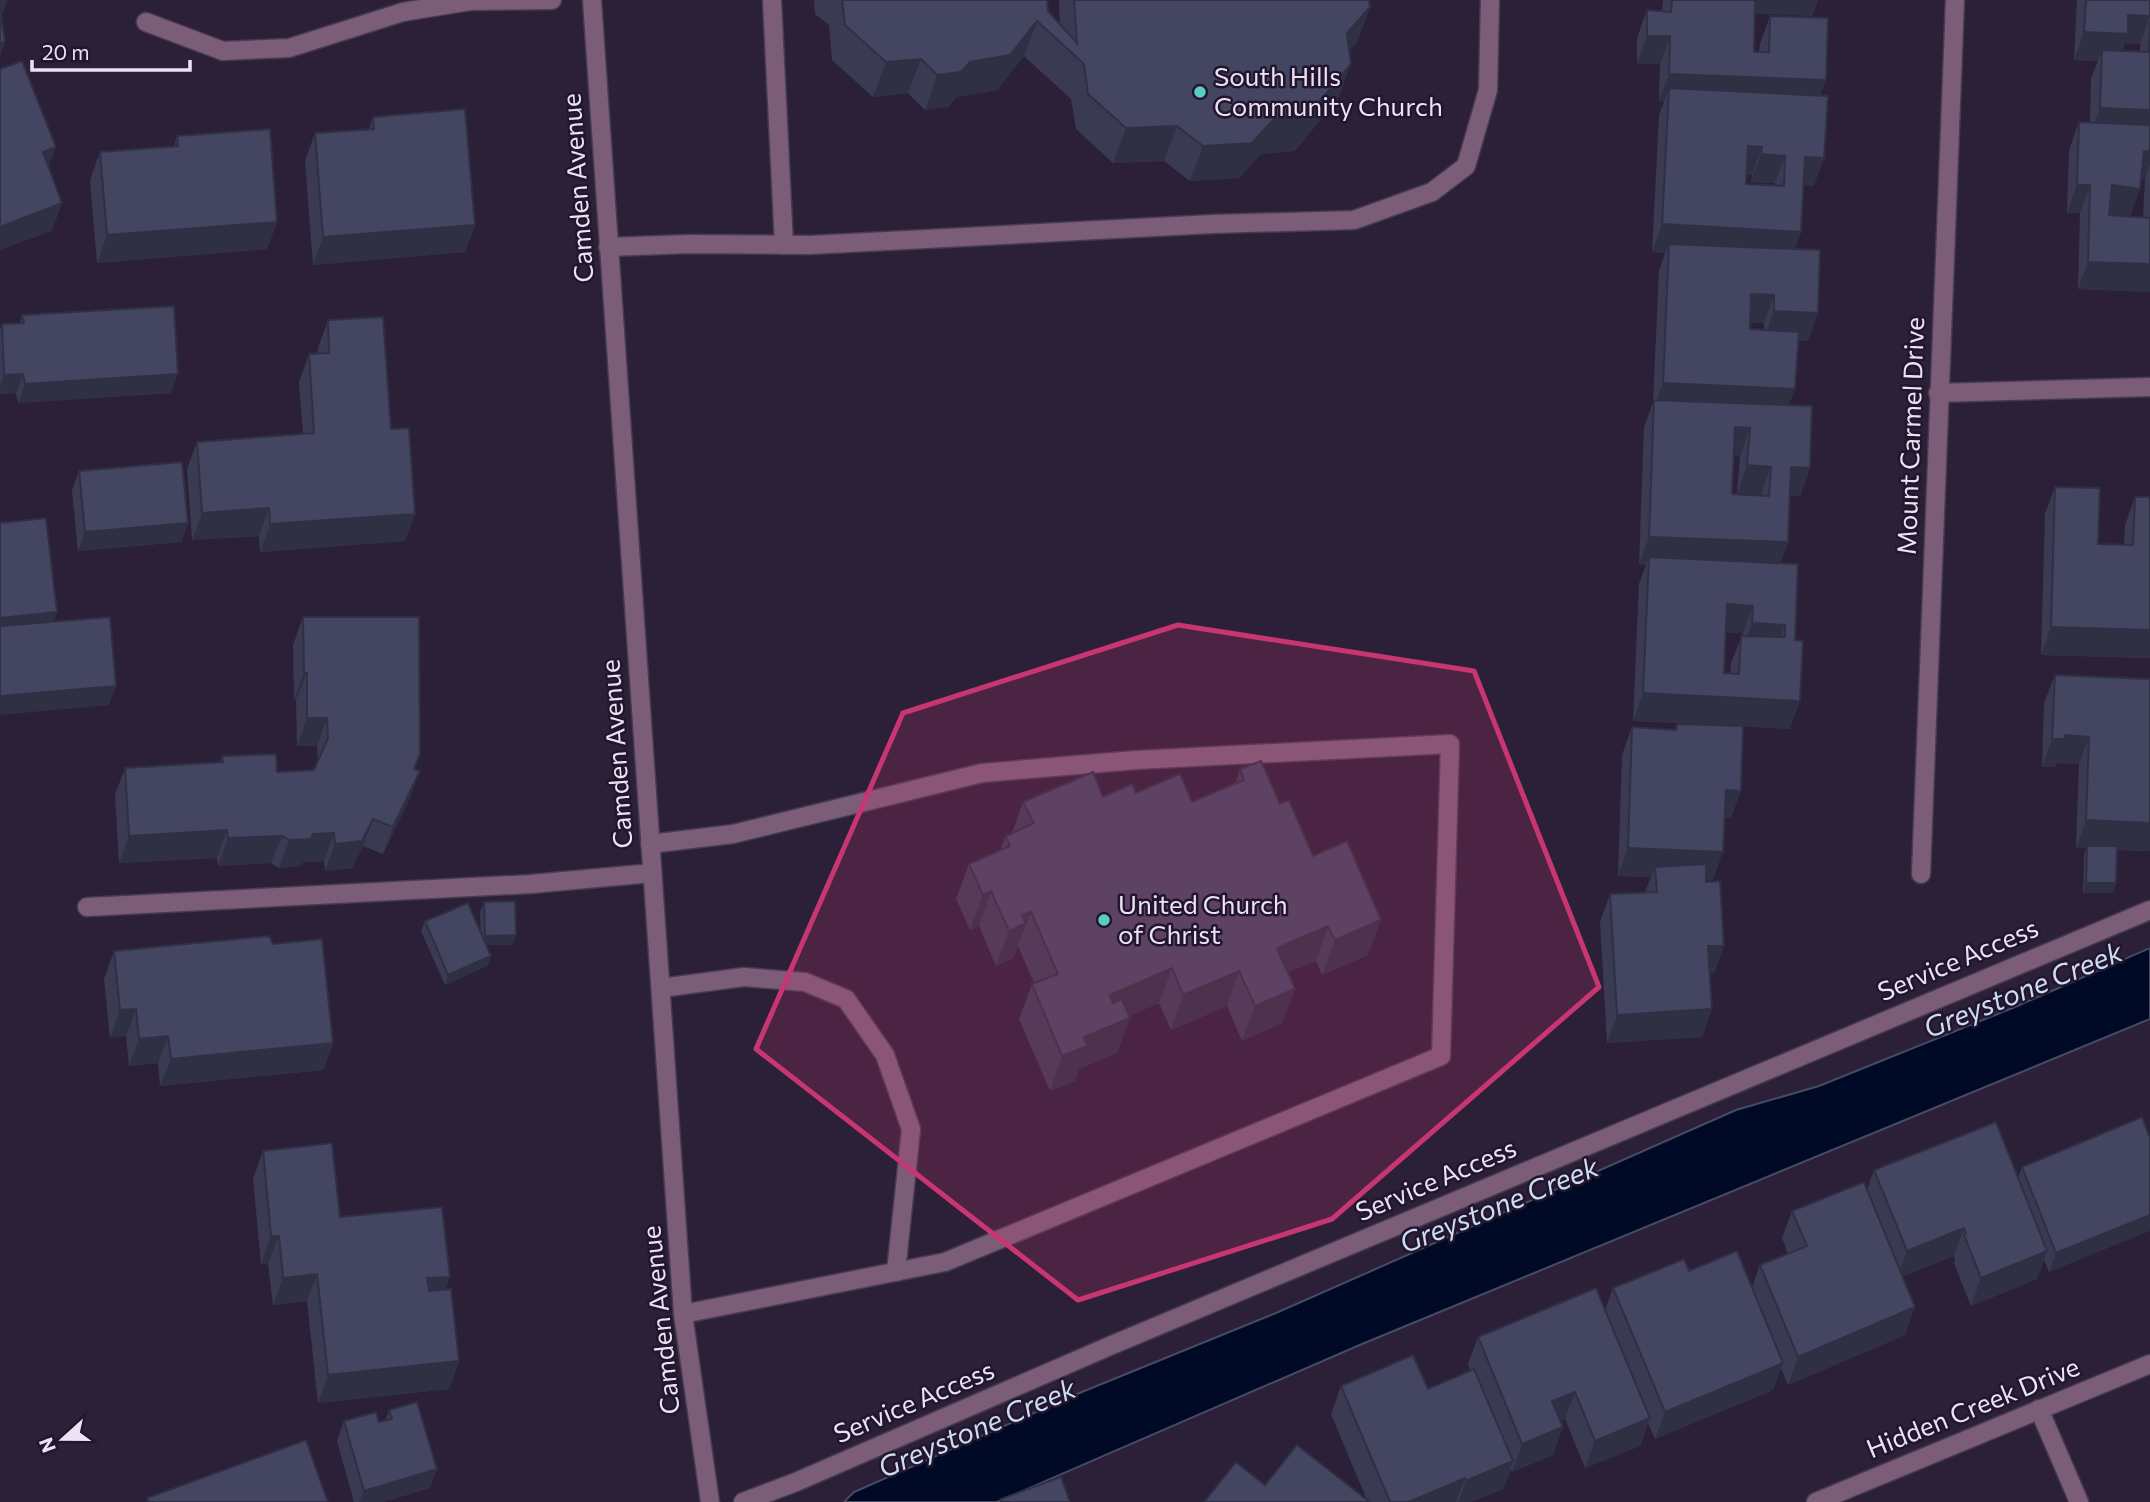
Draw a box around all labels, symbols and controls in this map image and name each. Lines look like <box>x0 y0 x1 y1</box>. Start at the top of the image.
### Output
scale bar <box>32 28 189 72</box>
text: 20 m <box>42 39 90 64</box>
place label: South Hills Community Church <box>1214 60 1443 121</box>
marker: South Hills Community Church <box>1192 84 1208 100</box>
street label: Camden Avenue <box>554 93 599 284</box>
street label: Mount Carmel Drive <box>1890 316 1929 555</box>
street label: Camden Avenue <box>593 659 638 850</box>
place label: United Church of Christ <box>1118 888 1288 949</box>
street label: Service Access <box>1873 911 2042 1006</box>
marker: United Church of Christ <box>1096 912 1112 928</box>
water label: Greystone Creek <box>1918 933 2128 1044</box>
street label: Service Access <box>1351 1131 1520 1226</box>
water label: Greystone Creek <box>1394 1148 1604 1259</box>
street label: Camden Avenue <box>634 1224 685 1416</box>
street label: Hidden Creek Drive <box>1861 1350 2083 1463</box>
street label: Service Access <box>829 1353 998 1448</box>
water label: Greystone Creek <box>873 1370 1081 1484</box>
north arrow <box>28 1404 98 1474</box>
text: N <box>33 1434 60 1456</box>

